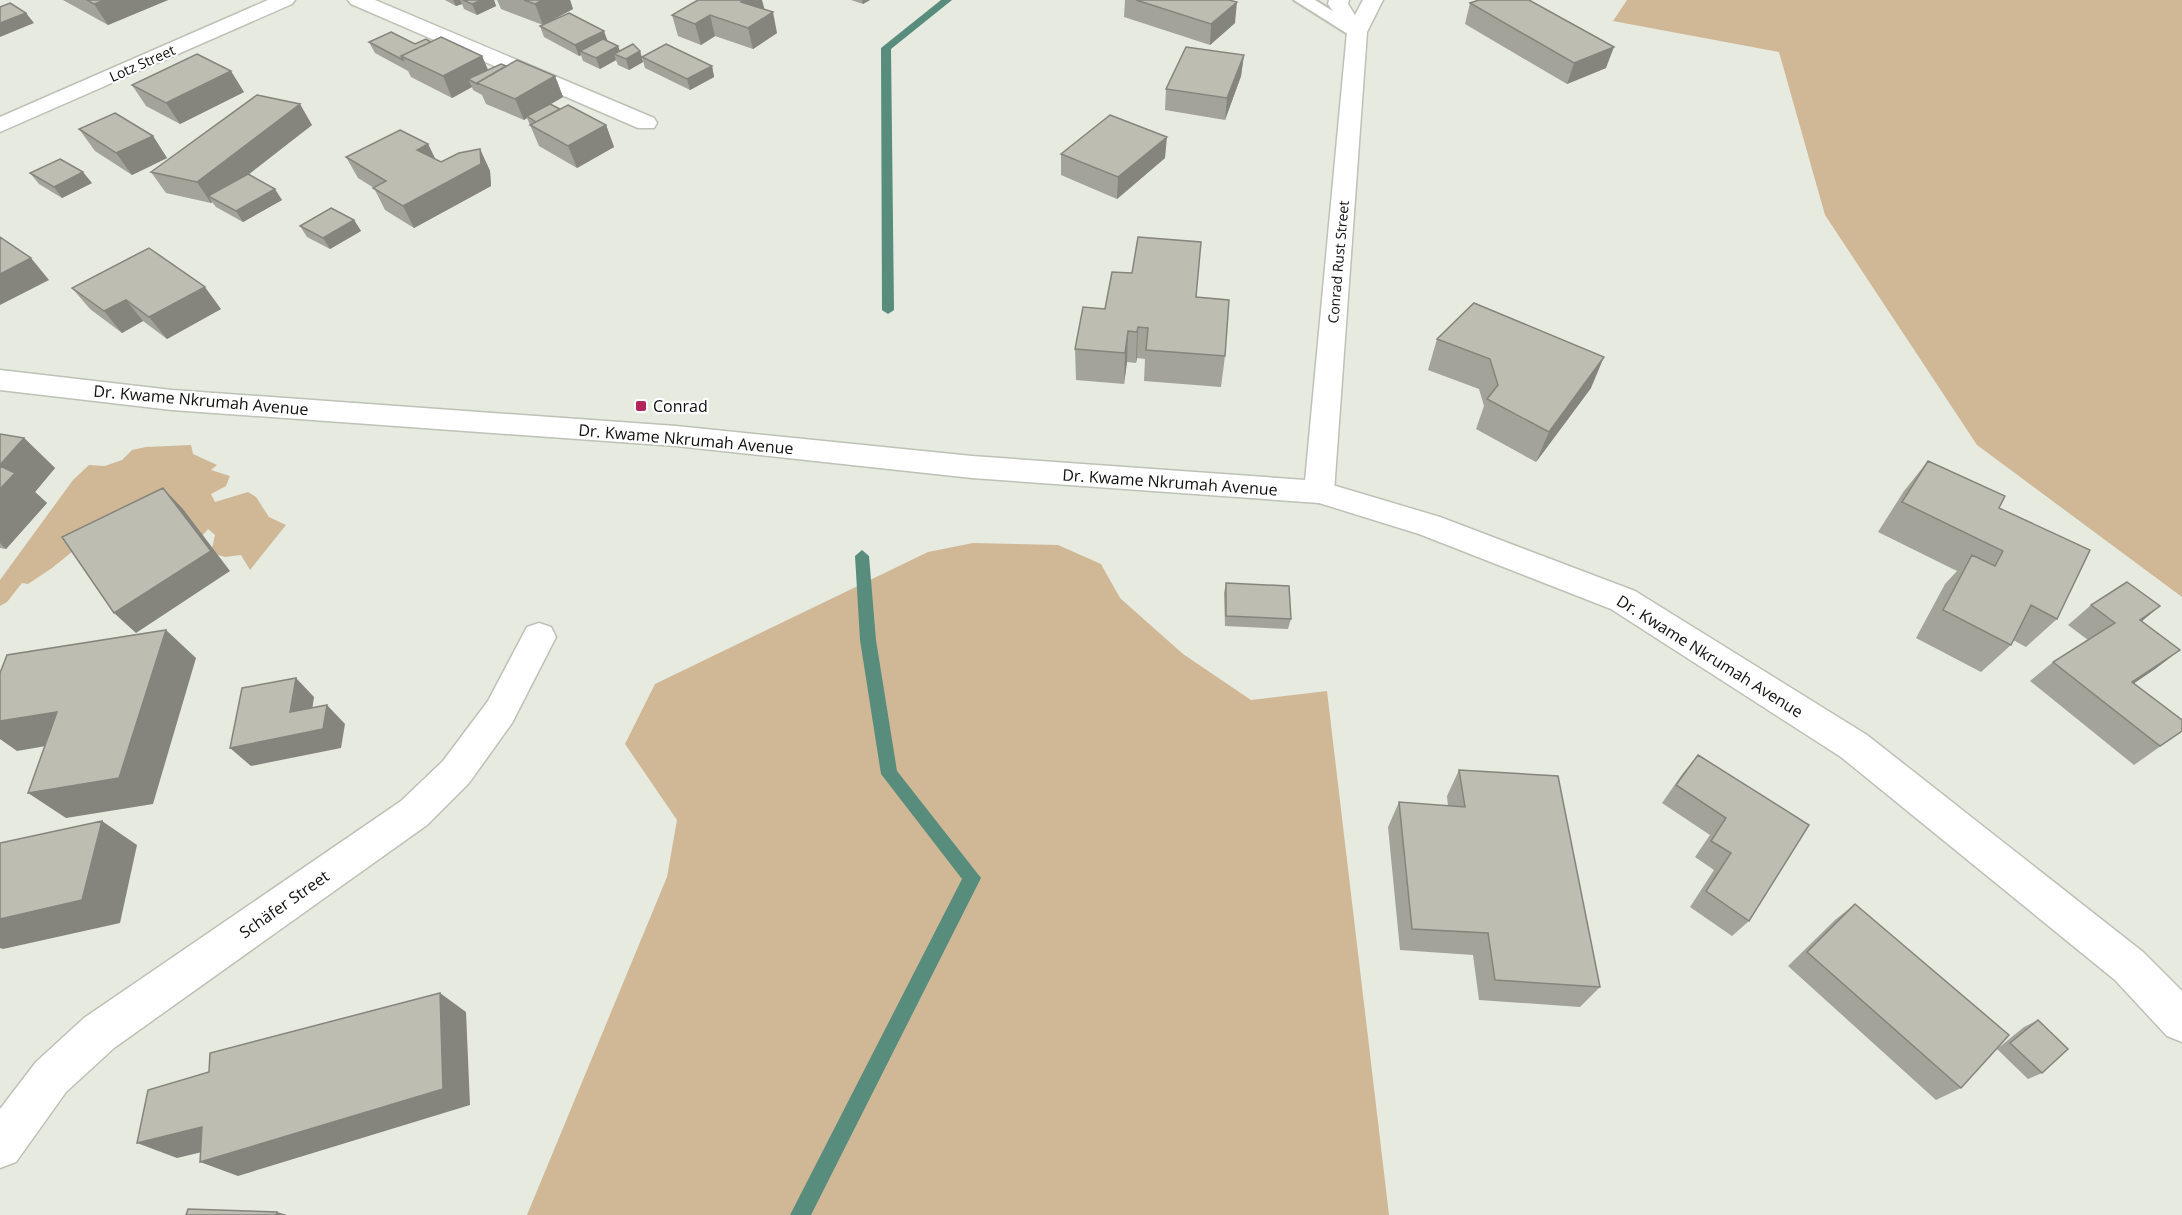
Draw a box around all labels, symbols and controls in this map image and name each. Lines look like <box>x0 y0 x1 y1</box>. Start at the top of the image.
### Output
street label: Lotz Street <box>106 40 178 86</box>
street label: Conrad Rust Street <box>1323 200 1353 324</box>
street label: Dr. Kwame Nkrumah Avenue <box>93 380 309 420</box>
place label: Conrad <box>653 395 708 417</box>
marker: Conrad <box>634 399 648 413</box>
street label: Dr. Kwame Nkrumah Avenue <box>578 419 794 459</box>
street label: Dr. Kwame Nkrumah Avenue <box>1062 464 1278 500</box>
street label: Dr. Kwame Nkrumah Avenue <box>1613 590 1807 722</box>
street label: Schäfer Street <box>235 865 334 943</box>

